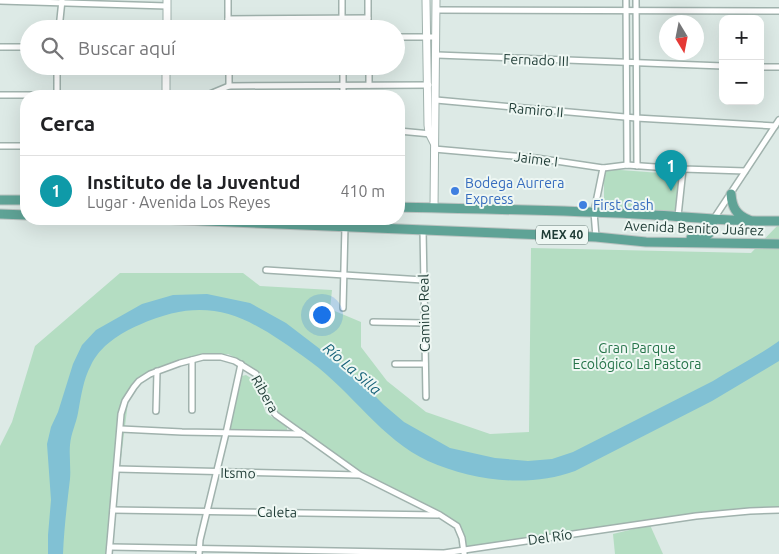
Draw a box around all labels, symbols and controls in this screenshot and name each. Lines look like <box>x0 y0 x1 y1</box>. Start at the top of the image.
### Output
north arrow <box>659 15 704 60</box>
map controls <box>719 15 764 105</box>
button: + <box>719 15 764 60</box>
search box <box>20 20 405 75</box>
icon: search <box>38 34 66 62</box>
text: Buscar aquí <box>78 37 176 59</box>
street label: Fernado III <box>503 51 569 69</box>
button: − <box>719 60 764 105</box>
street label: Ramiro II <box>508 100 564 120</box>
text: Cerca <box>40 111 95 135</box>
street label: Jaime I <box>513 148 559 170</box>
pin: 1 <box>655 150 687 191</box>
text: Instituto de la Juventud <box>87 171 301 193</box>
place label: Bodega Aurrera Express <box>465 175 564 207</box>
text: 1 <box>51 182 61 200</box>
text: 410 m <box>340 182 385 200</box>
marker: Bodega Aurrera Express <box>449 185 461 197</box>
text: Lugar · Avenida Los Reyes <box>87 193 270 211</box>
place label: First Cash <box>593 197 654 213</box>
marker: First Cash <box>577 199 589 211</box>
street label: Avenida Benito Juárez <box>624 218 764 238</box>
road number: MEX 40 <box>536 226 588 244</box>
street label: Camino Real <box>415 274 433 352</box>
your location <box>309 302 335 328</box>
water label: Río La Silla <box>320 339 385 398</box>
park label: Gran Parque Ecológico La Pastora <box>573 340 701 372</box>
street label: Ribera <box>248 372 282 416</box>
street label: Itsmo <box>220 465 256 481</box>
street label: Caleta <box>257 504 297 520</box>
street label: Del Río <box>527 526 573 548</box>

